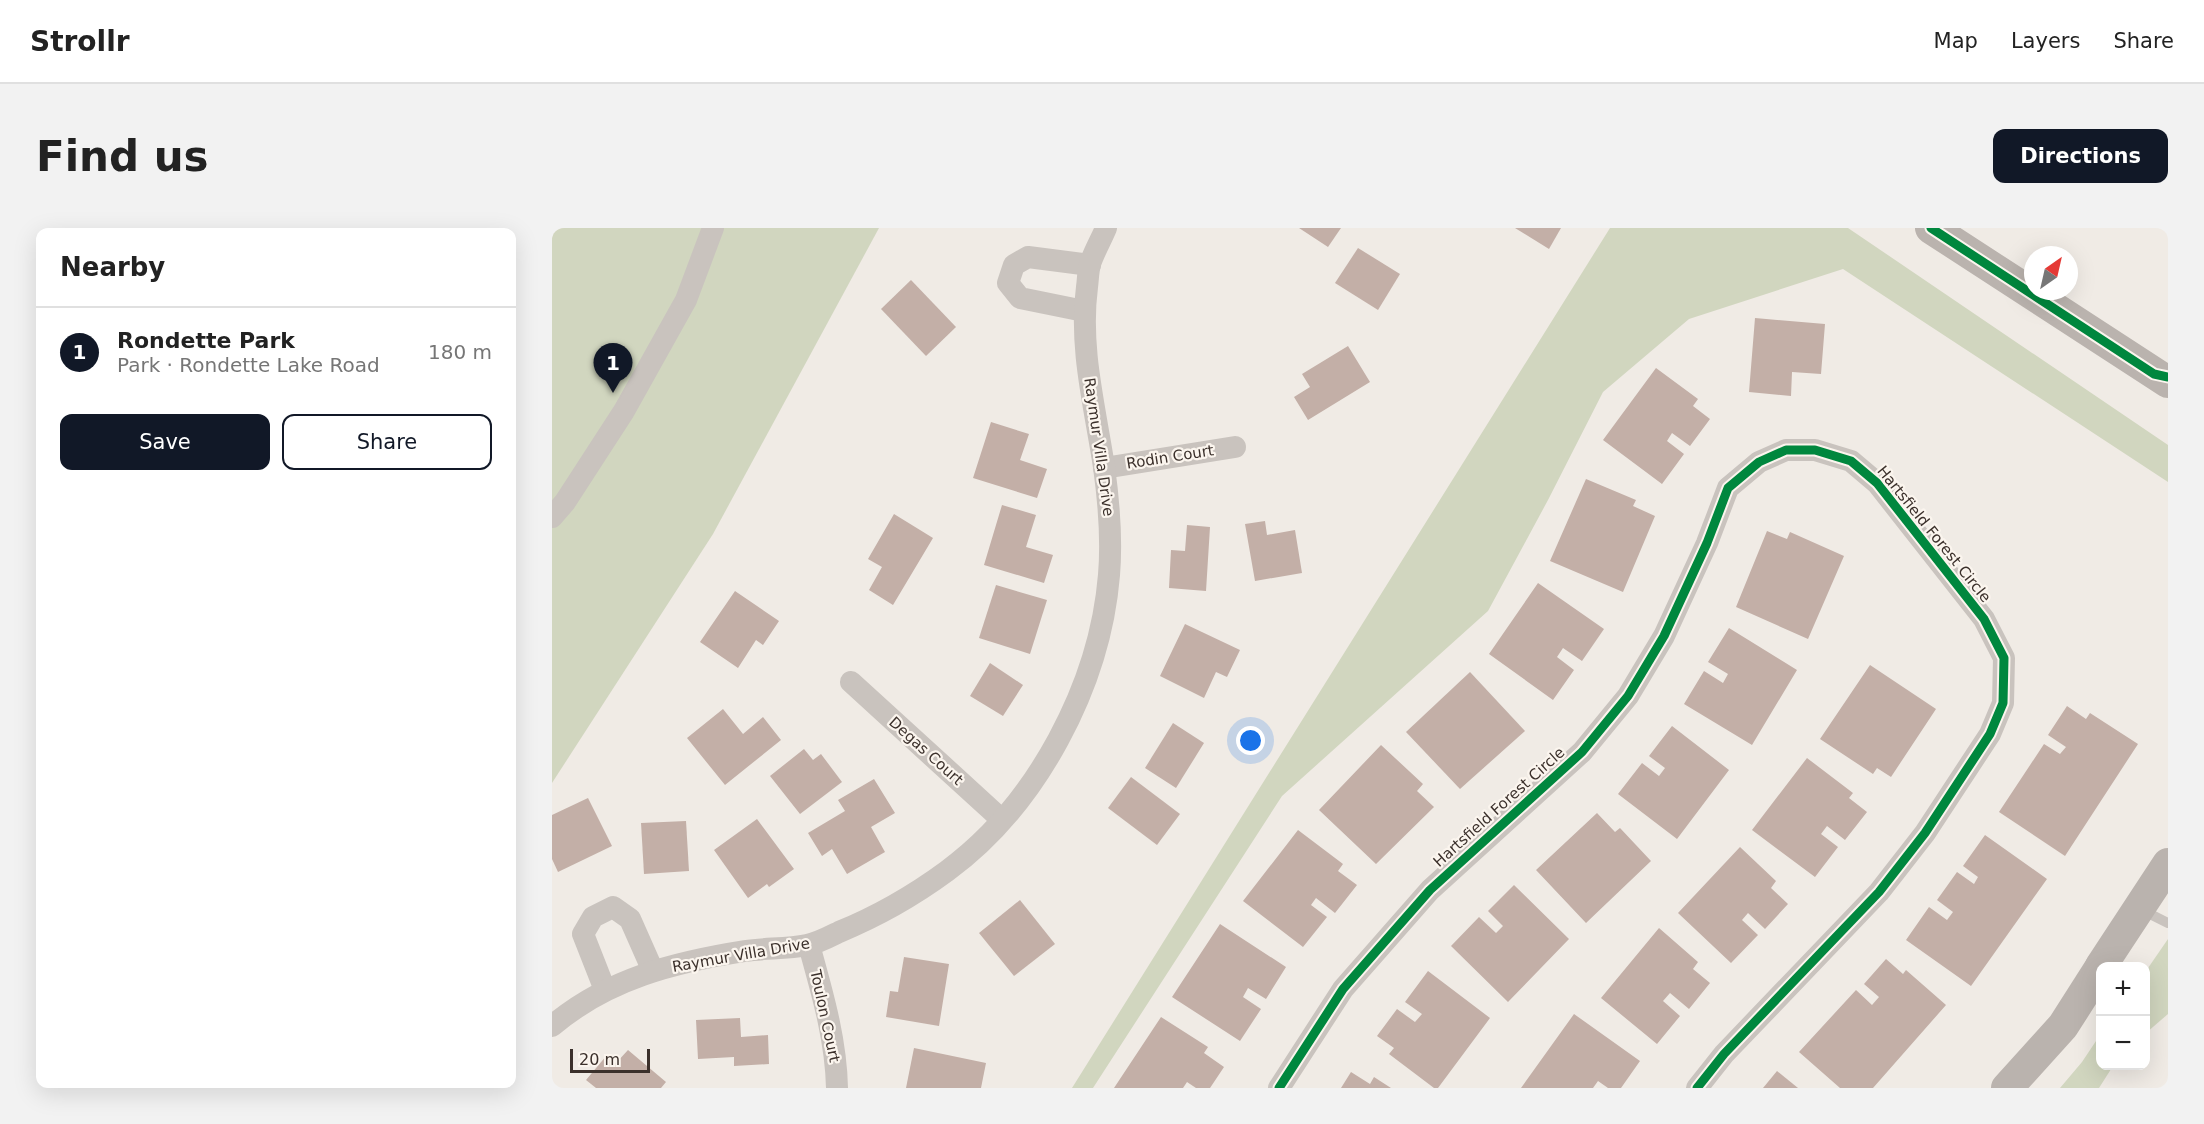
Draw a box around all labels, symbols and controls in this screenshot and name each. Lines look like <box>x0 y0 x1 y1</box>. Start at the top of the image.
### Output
text: Strollr <box>30 25 130 58</box>
text: Map <box>1934 29 1978 53</box>
text: Layers <box>2011 29 2080 53</box>
text: Share <box>2113 29 2174 53</box>
button: Directions <box>1993 129 2168 183</box>
text: Find us <box>36 132 209 181</box>
north arrow <box>2024 246 2078 300</box>
text: Nearby <box>60 252 165 282</box>
text: Rondette Park <box>117 328 295 353</box>
text: 1 <box>73 340 86 364</box>
text: 180 m <box>428 340 492 364</box>
pin: 1 <box>594 344 632 393</box>
text: Park · Rondette Lake Road <box>117 353 380 377</box>
street label: Raymur Villa Drive <box>1080 377 1118 517</box>
button: Save <box>60 414 270 470</box>
button: Share <box>282 414 492 470</box>
street label: Rodin Court <box>1125 441 1215 473</box>
street label: Hartsfield Forest Circle <box>1873 462 1995 606</box>
street label: Degas Court <box>885 713 967 789</box>
your location <box>1236 726 1265 755</box>
street label: Hartsfield Forest Circle <box>1430 743 1568 871</box>
street label: Raymur Villa Drive <box>671 934 811 976</box>
map controls <box>2096 962 2150 1070</box>
button: + <box>2096 962 2150 1016</box>
street label: Toulon Court <box>806 967 844 1064</box>
button: − <box>2096 1016 2150 1070</box>
scale bar <box>570 1046 650 1074</box>
text: 20 m <box>579 1050 620 1069</box>

